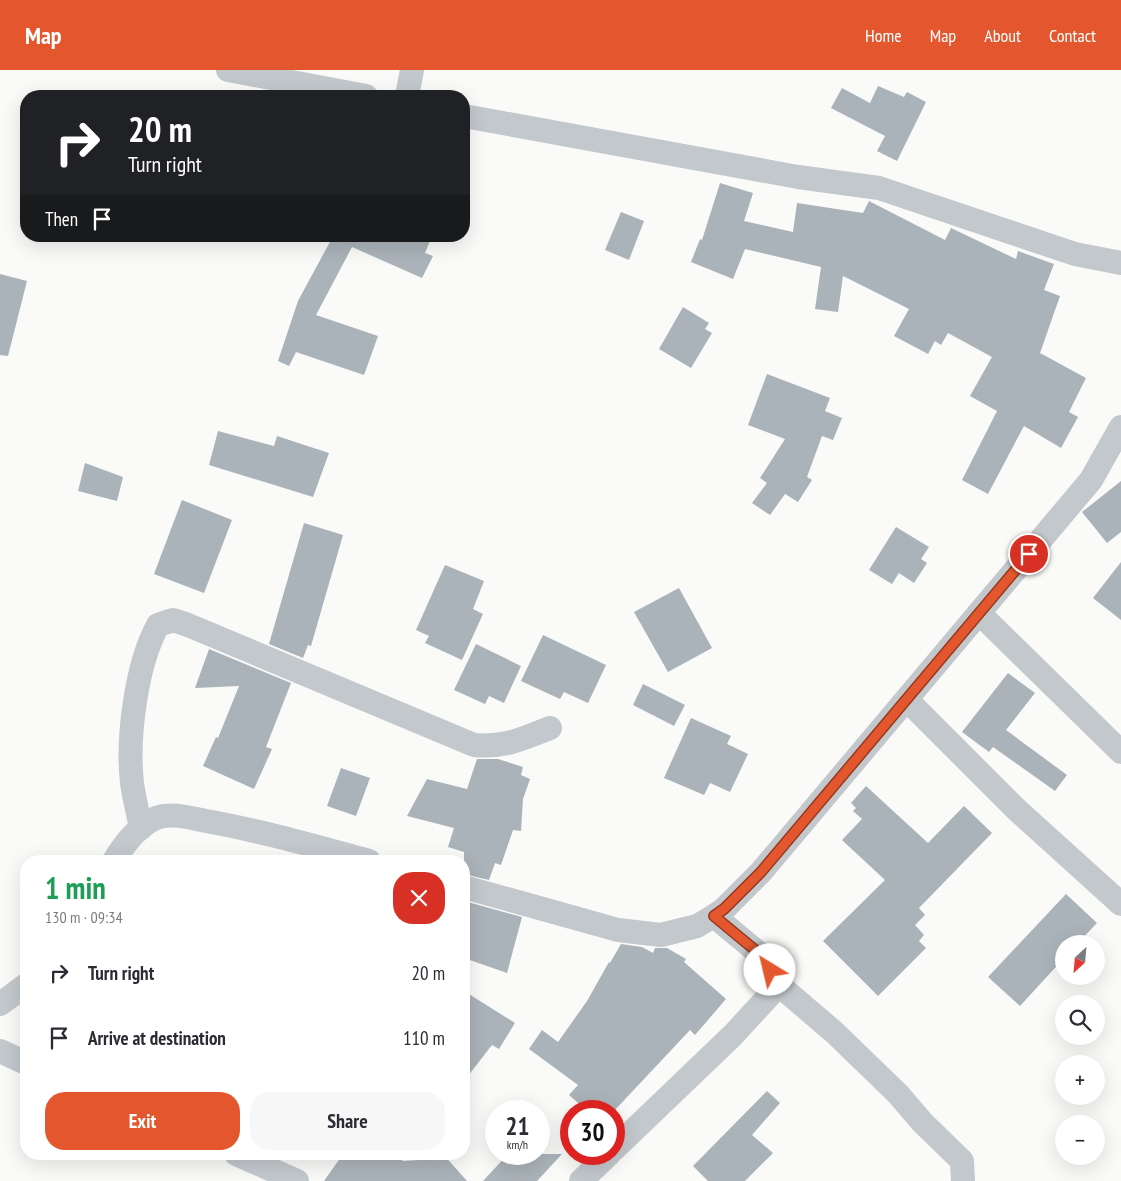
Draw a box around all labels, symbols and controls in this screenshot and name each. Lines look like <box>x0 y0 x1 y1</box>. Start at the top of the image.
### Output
text: Map <box>25 20 62 51</box>
text: Home <box>865 24 902 47</box>
text: Map <box>930 24 956 47</box>
text: About <box>984 24 1021 47</box>
text: Contact <box>1049 24 1096 47</box>
text: 20 m <box>128 106 192 152</box>
icon: right <box>45 110 110 175</box>
text: Turn right <box>128 150 202 178</box>
icon: arrive <box>88 205 116 233</box>
text: Then <box>45 207 78 231</box>
pin <box>1008 533 1050 575</box>
icon: arrive <box>1015 540 1043 568</box>
text: 1 min <box>45 868 106 907</box>
button: close <box>393 872 445 924</box>
text: 130 m · 09:34 <box>45 907 123 927</box>
north arrow <box>1055 935 1105 985</box>
map controls <box>1055 935 1105 1165</box>
position arrow <box>743 943 795 995</box>
icon: right <box>45 959 73 987</box>
text: Turn right <box>88 961 154 985</box>
text: 20 m <box>412 961 445 985</box>
button: search <box>1055 995 1105 1045</box>
icon: arrive <box>45 1024 73 1052</box>
text: Arrive at destination <box>88 1026 226 1050</box>
text: 110 m <box>403 1026 445 1050</box>
button: + <box>1055 1055 1105 1105</box>
button: Exit <box>45 1092 240 1150</box>
button: Share <box>250 1092 445 1150</box>
speed limit sign: 30 <box>560 1100 625 1165</box>
text: 21 <box>506 1110 529 1142</box>
button: − <box>1055 1115 1105 1165</box>
text: km/h <box>507 1137 528 1152</box>

